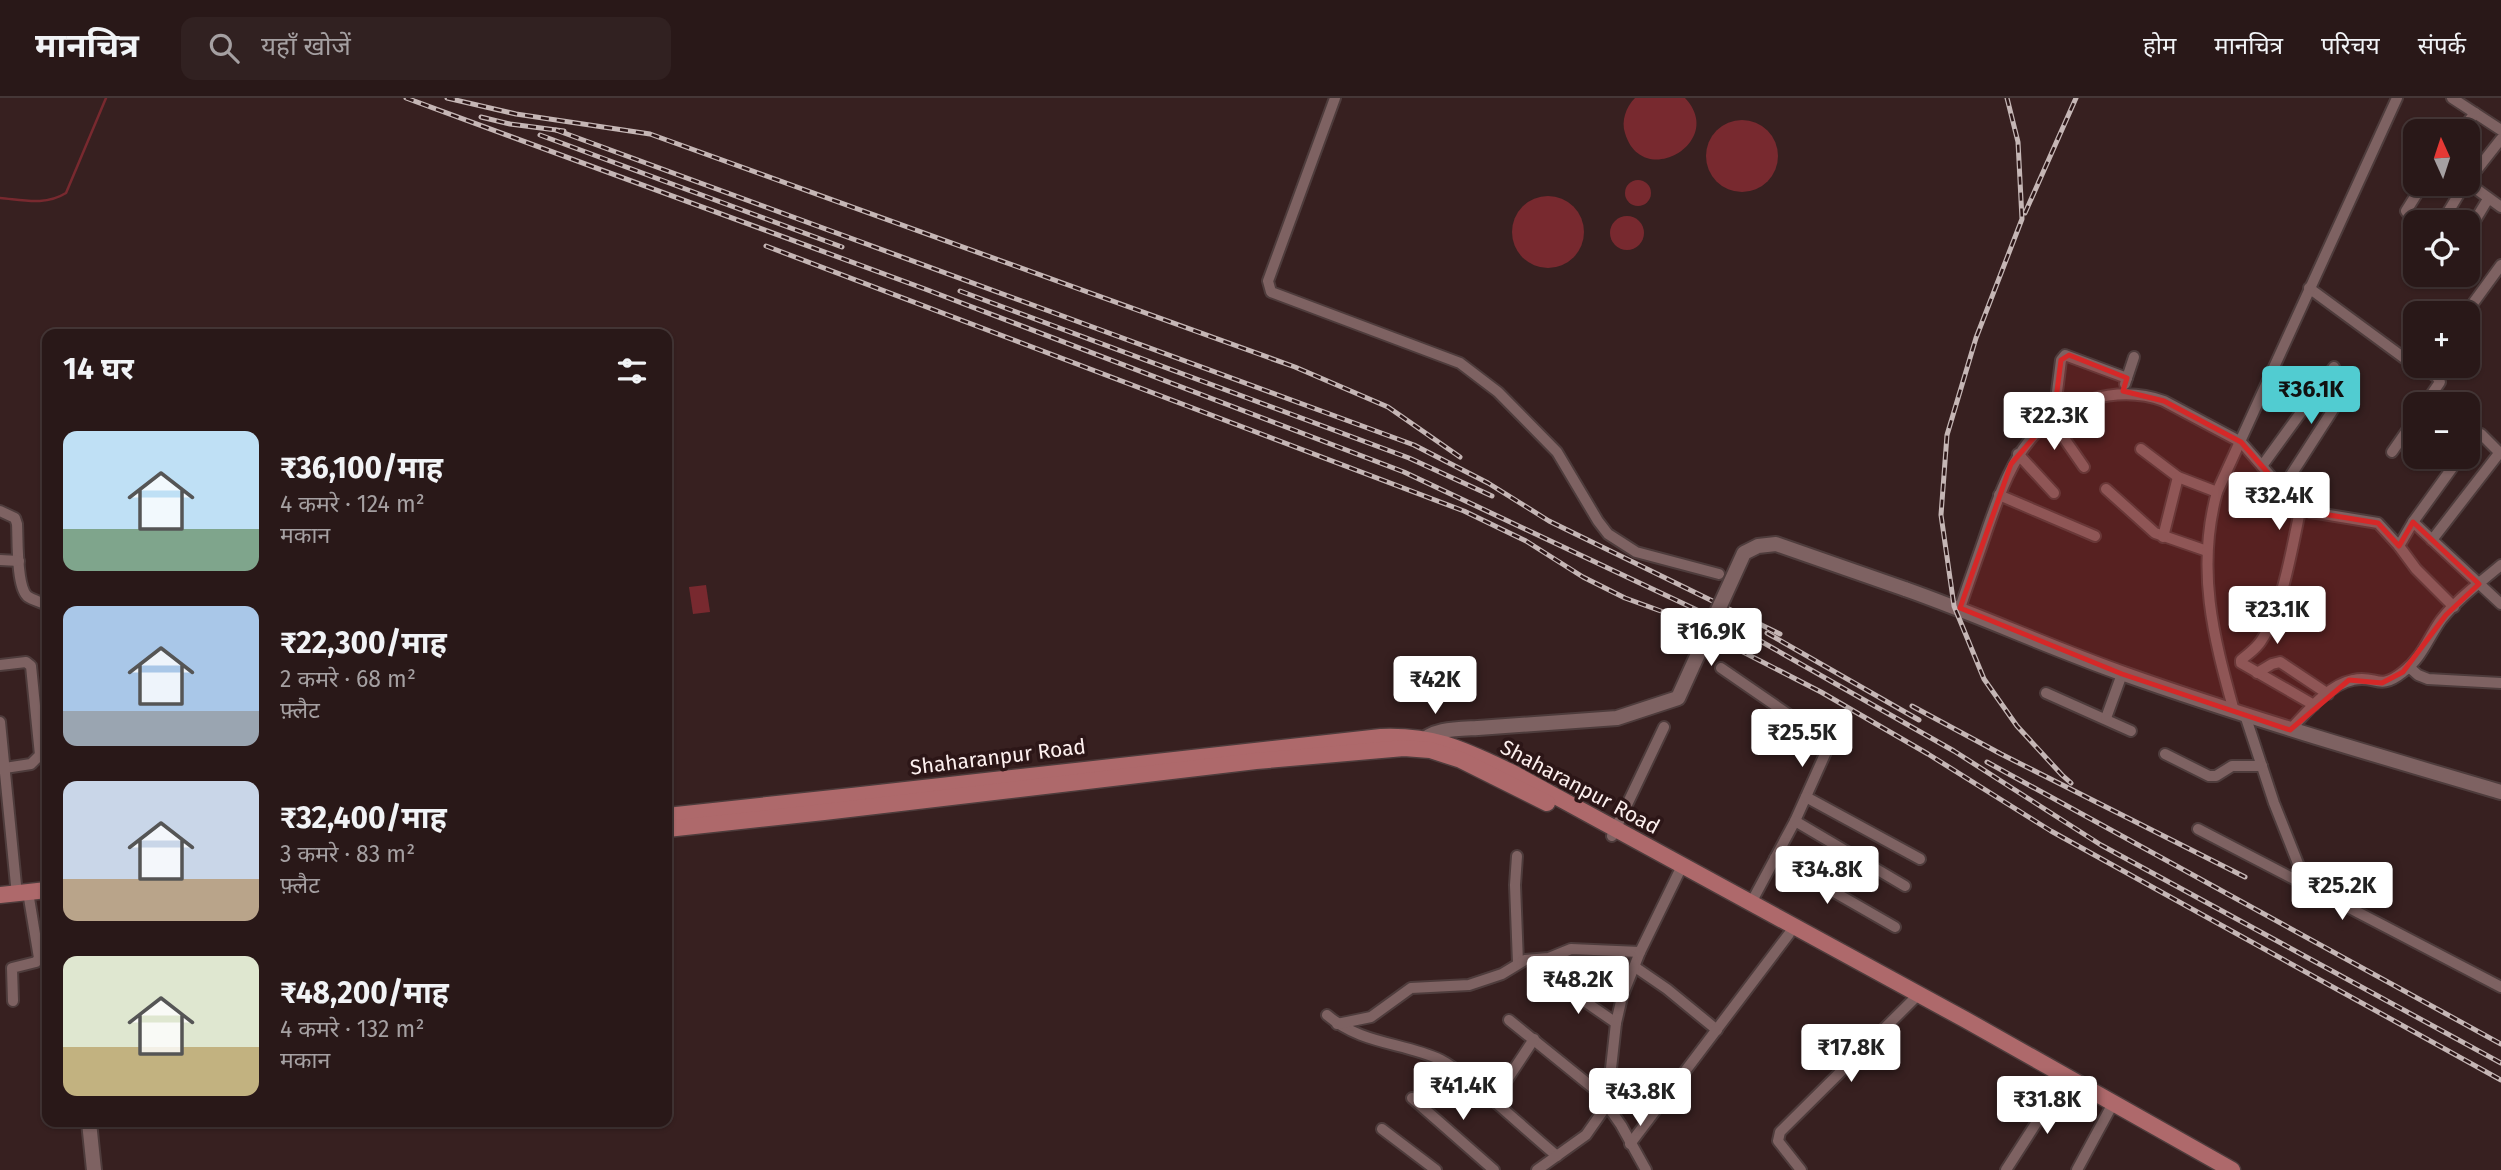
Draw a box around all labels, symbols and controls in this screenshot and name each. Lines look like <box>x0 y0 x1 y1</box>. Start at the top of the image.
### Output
search box <box>181 17 671 80</box>
text: मानचित्र <box>35 26 139 66</box>
icon: search <box>205 29 243 67</box>
text: यहाँ खोजें <box>261 31 351 62</box>
text: होम <box>2143 32 2176 60</box>
text: मानचित्र <box>2214 32 2283 60</box>
text: परिचय <box>2321 32 2380 60</box>
text: संपर्क <box>2418 32 2466 60</box>
north arrow <box>2403 119 2480 196</box>
map controls <box>2403 119 2480 469</box>
button: locate <box>2403 210 2480 287</box>
button: + <box>2403 301 2480 378</box>
text: 14 घर <box>63 351 134 387</box>
icon: filters <box>613 352 651 390</box>
pin: ₹36.1K <box>2254 366 2368 426</box>
text: ₹36.1K <box>2278 375 2344 403</box>
pin: ₹22.3K <box>1997 392 2111 452</box>
button: − <box>2403 392 2480 469</box>
text: ₹22.3K <box>2020 401 2088 429</box>
text: ₹36,100/माह <box>280 450 443 486</box>
icon: home <box>119 459 203 543</box>
pin: ₹32.4K <box>2222 472 2336 532</box>
text: ₹32.4K <box>2245 481 2313 509</box>
text: 4 कमरे · 124 m² <box>280 490 425 518</box>
text: मकान <box>280 521 330 549</box>
pin: ₹23.1K <box>2220 587 2334 646</box>
text: ₹23.1K <box>2245 595 2309 623</box>
pin: ₹16.9K <box>1654 608 1768 668</box>
text: ₹16.9K <box>1677 617 1745 645</box>
text: ₹22,300/माह <box>280 625 447 661</box>
icon: home <box>119 634 203 718</box>
pin: ₹42K <box>1394 656 1476 716</box>
text: 2 कमरे · 68 m² <box>280 665 416 693</box>
text: ₹42K <box>1410 665 1461 693</box>
text: फ़्लैट <box>280 696 320 724</box>
pin: ₹25.5K <box>1745 710 1859 769</box>
text: ₹25.5K <box>1767 718 1837 746</box>
street label: Shaharanpur Road <box>909 733 1087 781</box>
street label: Shaharanpur Road <box>1496 734 1664 840</box>
text: ₹32,400/माह <box>280 800 447 836</box>
icon: home <box>119 809 203 893</box>
text: 3 कमरे · 83 m² <box>280 840 415 868</box>
pin: ₹34.8K <box>1770 846 1884 906</box>
text: ₹34.8K <box>1792 855 1862 883</box>
pin: ₹25.2K <box>2285 862 2399 922</box>
text: फ़्लैट <box>280 871 320 899</box>
text: ₹25.2K <box>2308 871 2376 899</box>
pin: ₹48.2K <box>1521 956 1635 1016</box>
text: ₹48.2K <box>1543 965 1613 993</box>
text: ₹48,200/माह <box>280 975 449 1011</box>
icon: home <box>119 984 203 1068</box>
text: 4 कमरे · 132 m² <box>280 1015 424 1043</box>
pin: ₹17.8K <box>1794 1024 1908 1084</box>
text: ₹17.8K <box>1817 1033 1885 1061</box>
text: मकान <box>280 1046 330 1074</box>
pin: ₹41.4K <box>1406 1062 1520 1122</box>
pin: ₹43.8K <box>1583 1068 1697 1128</box>
text: ₹41.4K <box>1430 1071 1496 1099</box>
pin: ₹31.8K <box>1990 1076 2104 1136</box>
text: ₹43.8K <box>1605 1077 1675 1105</box>
text: ₹31.8K <box>2013 1085 2081 1113</box>

